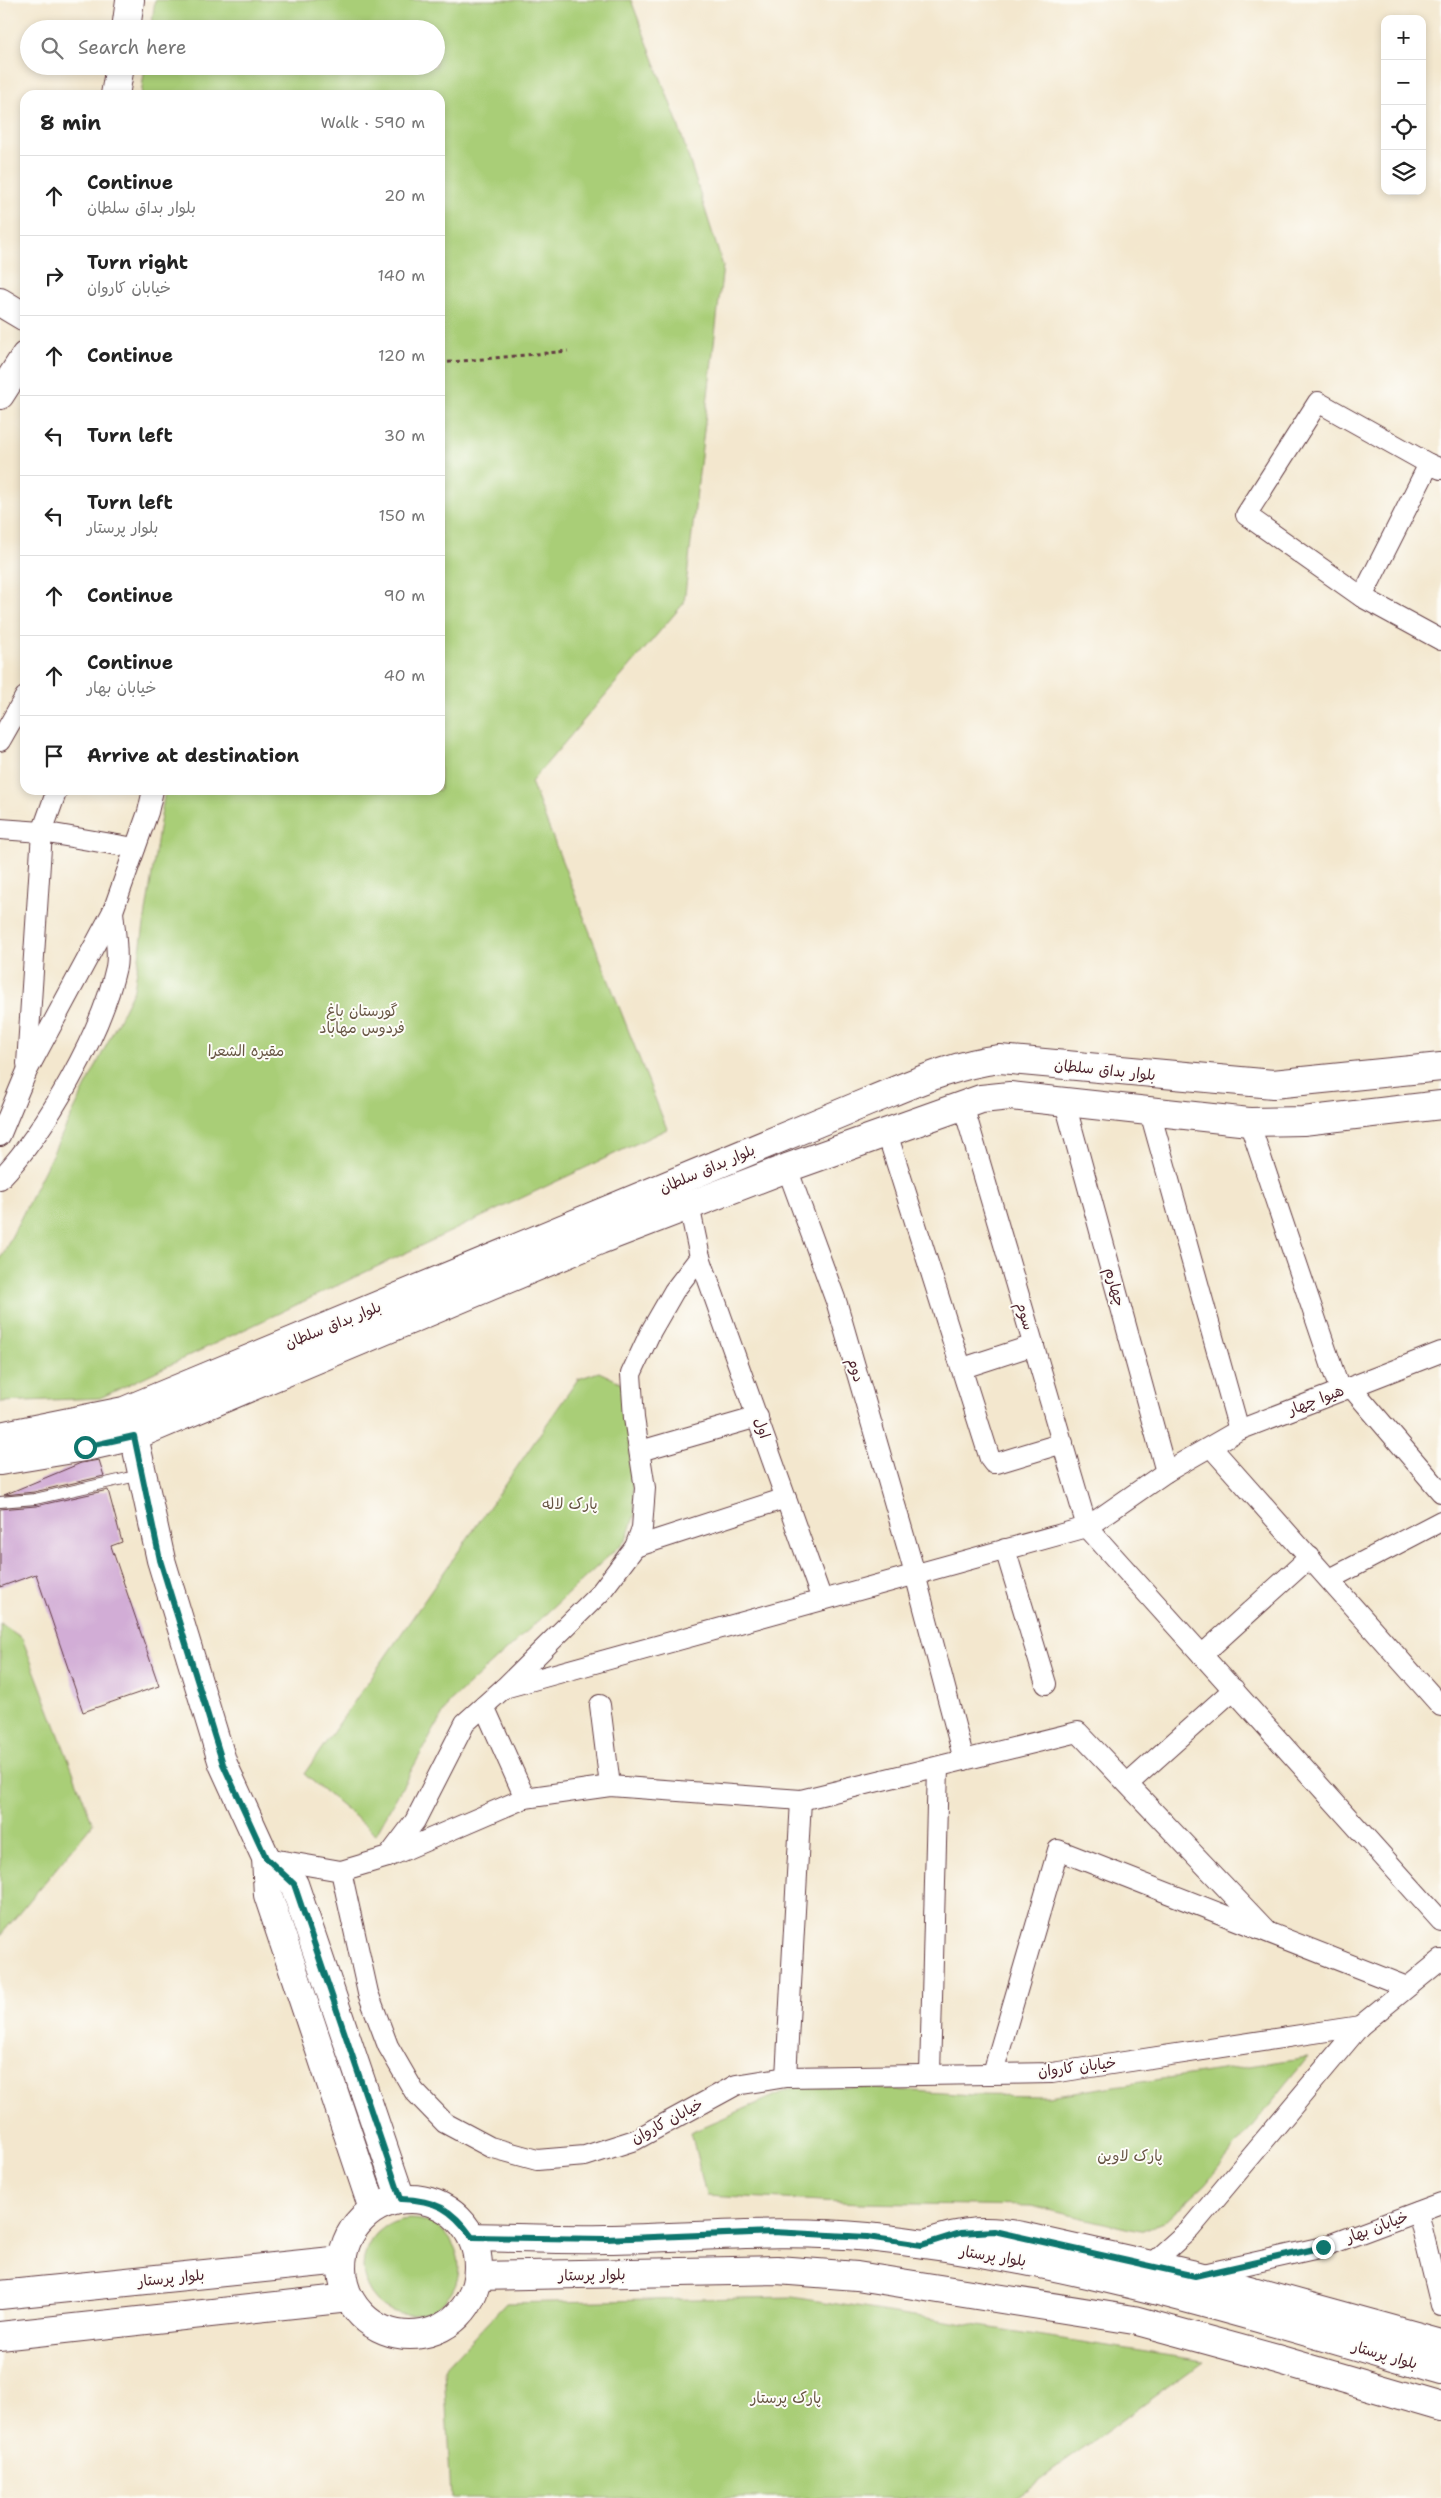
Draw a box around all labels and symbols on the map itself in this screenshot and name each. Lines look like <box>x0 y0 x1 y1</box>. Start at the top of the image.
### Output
park label: گورستان باغ فردوس مهاباد <box>319 1001 405 1038</box>
park label: مقیره الشعرا <box>208 1041 284 1061</box>
street label: بلوار بداق سلطان <box>1053 1055 1157 1085</box>
street label: بلوار بداق سلطان <box>656 1140 758 1198</box>
street label: چهارم <box>1099 1265 1130 1309</box>
street label: بلوار بداق سلطان <box>282 1297 384 1353</box>
street label: سوم <box>1009 1299 1039 1333</box>
street label: دوم <box>841 1356 869 1385</box>
street label: هیوا چهار <box>1284 1380 1347 1420</box>
street label: اول <box>749 1415 775 1441</box>
route start <box>74 1436 97 1459</box>
park label: پارک لاله <box>542 1494 598 1514</box>
street label: خیابان کاروان <box>1037 2052 1117 2082</box>
street label: خیابان کاروان <box>628 2094 706 2148</box>
park label: پارک لاوین <box>1097 2146 1163 2166</box>
street label: خیابان بهار <box>1342 2206 1411 2248</box>
route end <box>1312 2236 1335 2259</box>
street label: بلوار پرستار <box>957 2241 1028 2271</box>
street label: بلوار پرستار <box>557 2264 626 2286</box>
street label: بلوار پرستار <box>136 2265 205 2292</box>
street label: بلوار پرستار <box>1349 2336 1420 2374</box>
park label: پارک پرستار <box>750 2388 821 2408</box>

